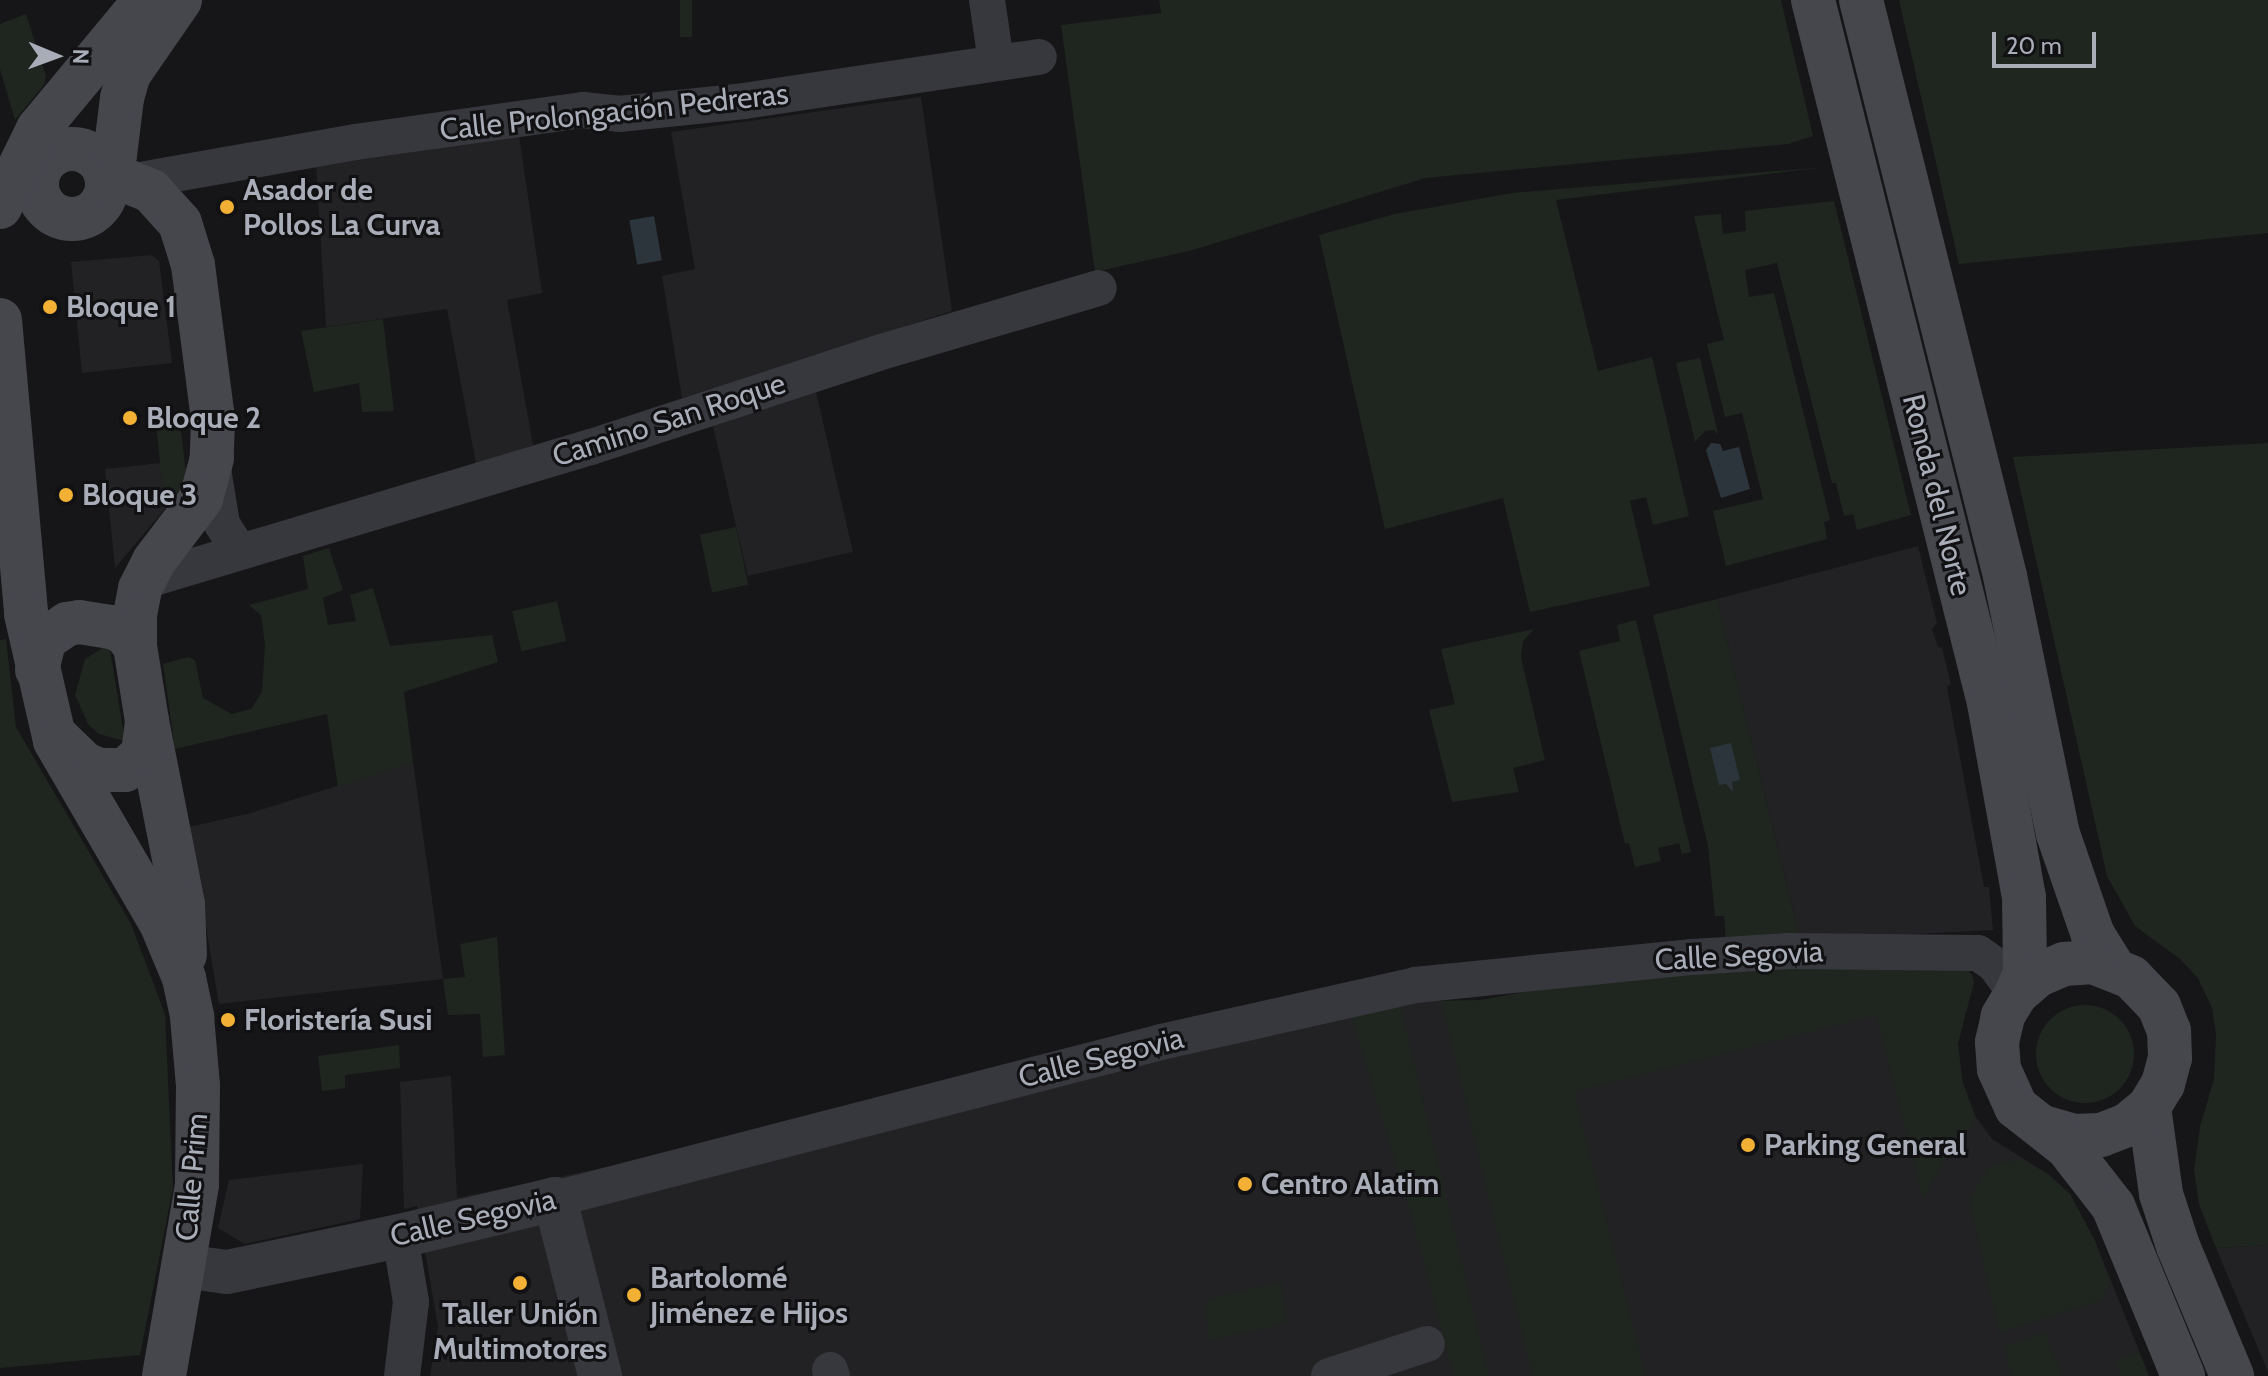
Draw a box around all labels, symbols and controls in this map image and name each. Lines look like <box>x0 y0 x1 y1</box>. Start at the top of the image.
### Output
north arrow <box>16 16 96 96</box>
scale bar <box>1996 16 2100 66</box>
text: 20 m <box>2006 31 2062 60</box>
text: N <box>67 48 94 64</box>
street label: Calle Prolongación Pedreras <box>438 76 790 148</box>
place label: Asador de Pollos La Curva <box>243 172 441 242</box>
marker: Asador de Pollos La Curva <box>218 198 236 216</box>
place label: Bloque 1 <box>66 289 176 325</box>
marker: Bloque 1 <box>41 298 59 316</box>
street label: Camino San Roque <box>548 365 790 475</box>
street label: Ronda del Norte <box>1895 390 1979 600</box>
place label: Bloque 2 <box>146 400 261 436</box>
marker: Bloque 2 <box>121 409 139 427</box>
place label: Bloque 3 <box>82 477 198 513</box>
marker: Bloque 3 <box>57 486 75 504</box>
street label: Calle Segovia <box>1654 934 1824 978</box>
place label: Floristería Susi <box>244 1002 432 1038</box>
marker: Floristería Susi <box>219 1011 237 1029</box>
street label: Calle Segovia <box>1015 1020 1187 1096</box>
street label: Calle Prim <box>168 1112 216 1242</box>
place label: Parking General <box>1764 1127 1966 1163</box>
marker: Parking General <box>1739 1136 1757 1154</box>
place label: Centro Alatim <box>1261 1166 1439 1202</box>
marker: Centro Alatim <box>1236 1175 1254 1193</box>
street label: Calle Segovia <box>387 1182 559 1254</box>
place label: Bartolomé Jiménez e Hijos <box>650 1260 848 1330</box>
marker: Taller Unión Multimotores <box>511 1274 529 1292</box>
marker: Bartolomé Jiménez e Hijos <box>625 1286 643 1304</box>
place label: Taller Unión Multimotores <box>433 1296 607 1366</box>

